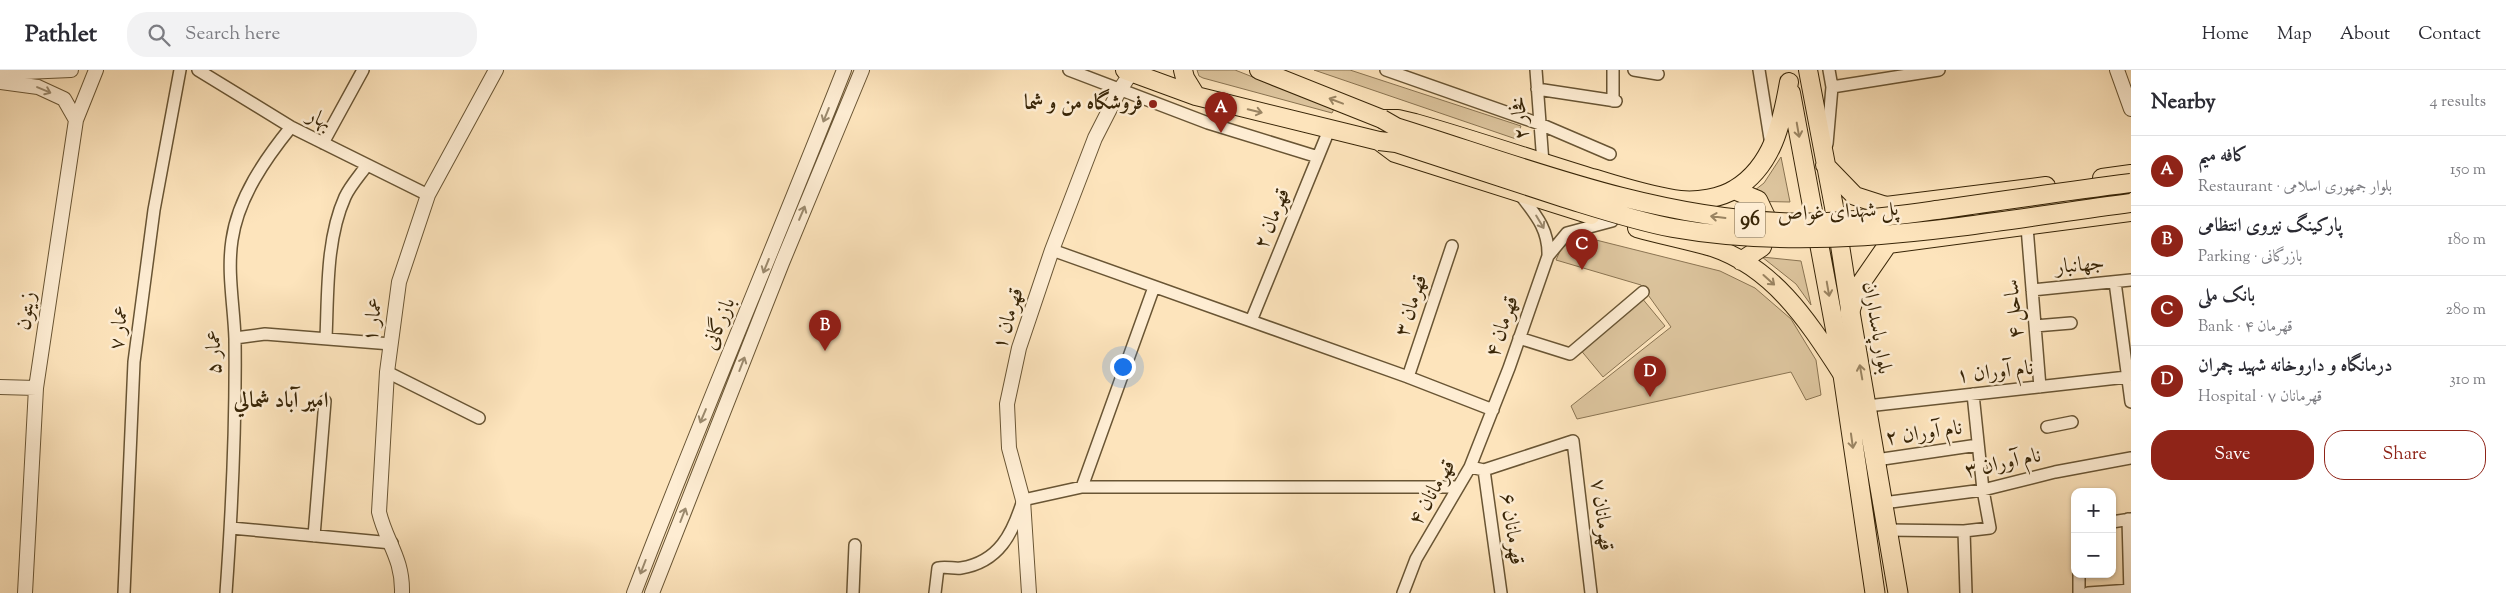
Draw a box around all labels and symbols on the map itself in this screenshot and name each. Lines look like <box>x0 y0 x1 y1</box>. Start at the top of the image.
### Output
one-way arrow <box>36 86 51 96</box>
place label: فروشگاه من و شما <box>1024 88 1143 119</box>
pin: A <box>1205 92 1237 133</box>
street label: فخار ۲ <box>1504 95 1538 141</box>
one-way arrow <box>1329 96 1344 105</box>
marker: فروشگاه من و شما <box>1147 98 1159 110</box>
street label: بهار <box>300 100 337 139</box>
one-way arrow <box>821 107 830 122</box>
one-way arrow <box>1246 107 1262 117</box>
one-way arrow <box>1794 121 1804 137</box>
street label: قهرمان ۲ <box>1247 184 1299 254</box>
street label: پل شهدای غواص <box>1777 195 1900 231</box>
road number: 96 <box>1735 202 1765 238</box>
one-way arrow <box>798 206 808 221</box>
one-way arrow <box>1710 212 1726 222</box>
one-way arrow <box>1535 215 1545 229</box>
pin: C <box>1566 229 1598 270</box>
street label: جهانبار <box>2052 249 2106 283</box>
one-way arrow <box>760 258 770 273</box>
street label: قهرمان ۳ <box>1388 271 1436 341</box>
one-way arrow <box>1763 274 1776 286</box>
street label: ساحل ۴ <box>1997 278 2033 340</box>
street label: بلوار پاسداران <box>1853 279 1899 377</box>
one-way arrow <box>1824 281 1833 297</box>
street label: قهرمان ۱ <box>985 284 1033 354</box>
street label: زیتون <box>9 290 45 332</box>
street label: قهرمان ۴ <box>1479 292 1527 362</box>
street label: بازرگانی <box>696 293 744 355</box>
street label: عمار ۱ <box>356 296 392 344</box>
street label: عمار ۷ <box>102 304 138 352</box>
pin: B <box>809 310 841 351</box>
street label: عمار ۵ <box>200 330 230 374</box>
your location <box>1110 354 1136 380</box>
street label: نام آوران ۱ <box>1955 354 2035 393</box>
pin: D <box>1634 356 1666 397</box>
one-way arrow <box>738 357 747 372</box>
one-way arrow <box>1855 365 1865 381</box>
district label: امیر آباد شمالي <box>233 386 328 418</box>
one-way arrow <box>698 408 708 423</box>
street label: نام آوران ۲ <box>1884 414 1965 455</box>
one-way arrow <box>1847 433 1857 449</box>
street label: نام آوران ۳ <box>1962 441 2044 488</box>
street label: قهرمانان ۴ <box>1402 454 1464 532</box>
street label: قهرمانان ۷ <box>1582 477 1620 553</box>
street label: قهرمانان ۶ <box>1491 491 1531 567</box>
one-way arrow <box>679 508 688 523</box>
one-way arrow <box>638 559 648 574</box>

